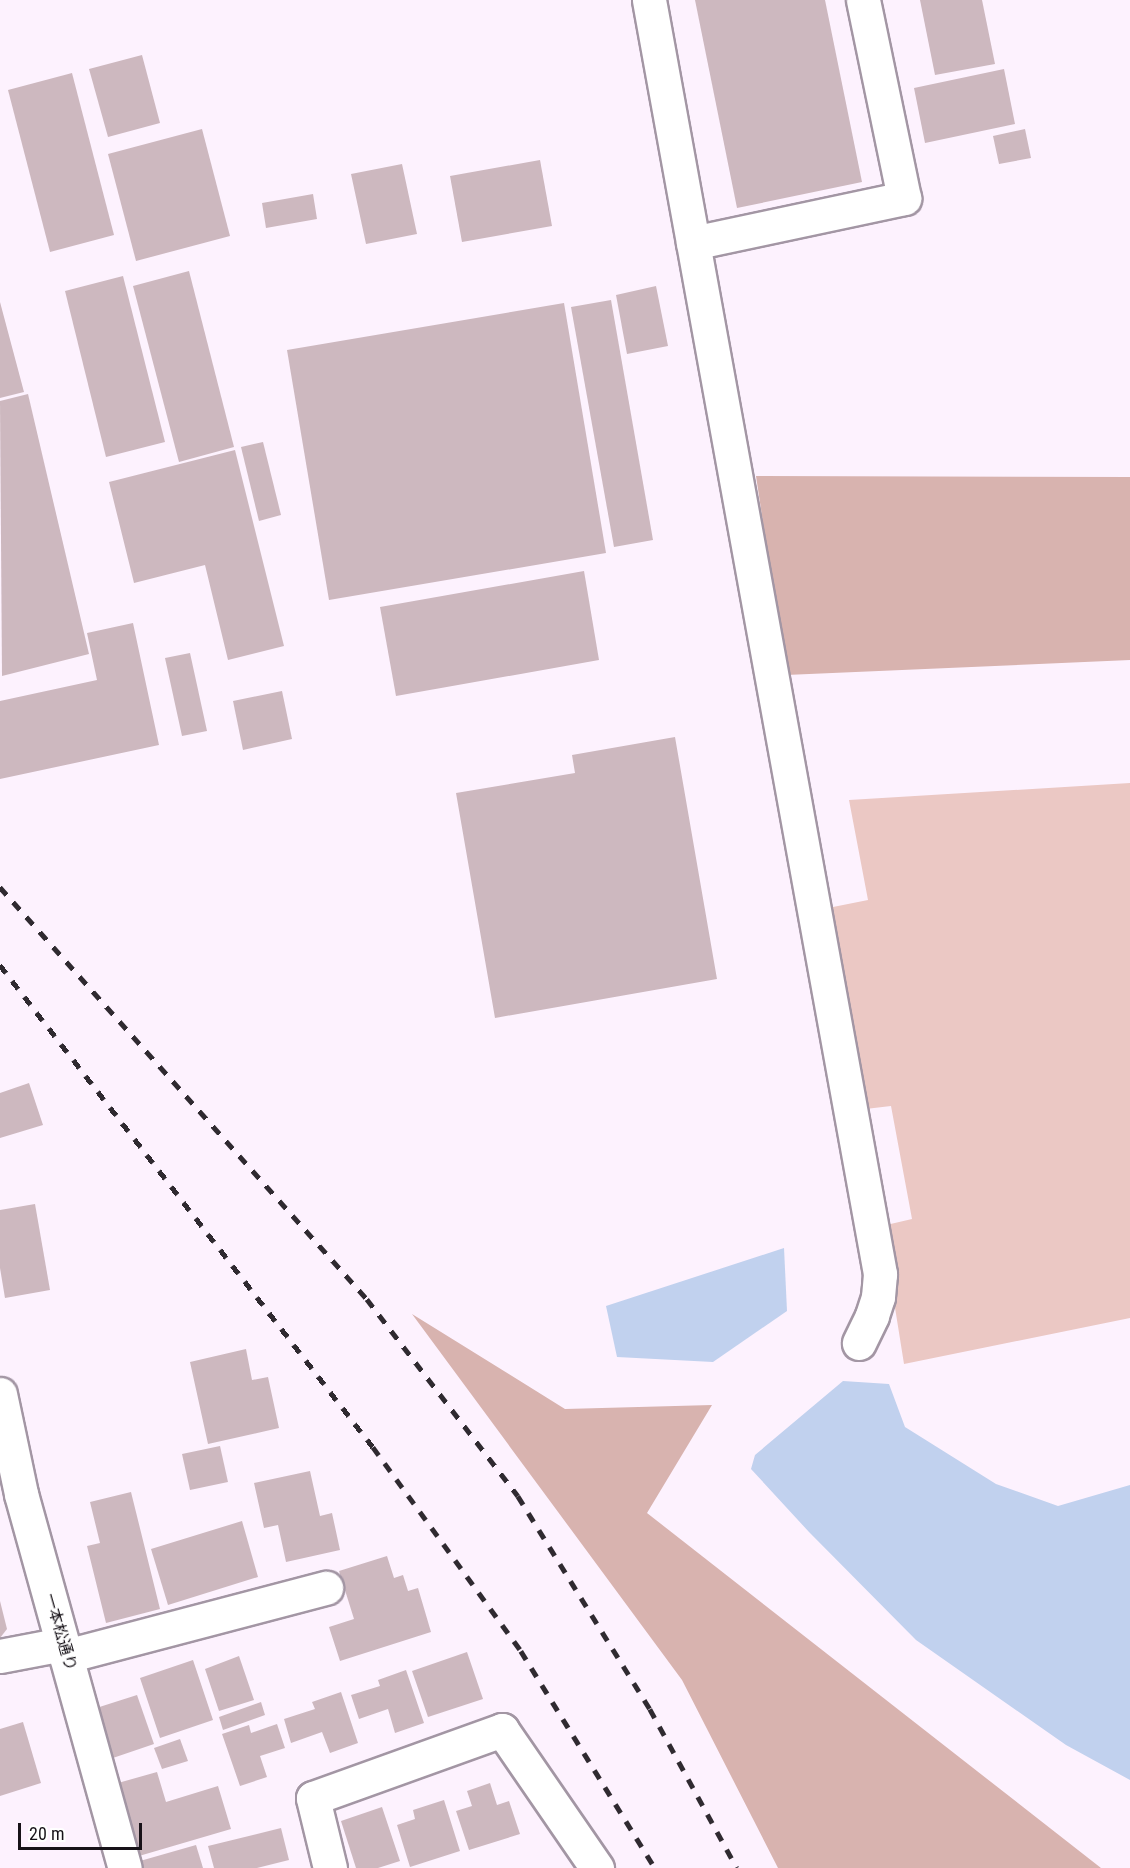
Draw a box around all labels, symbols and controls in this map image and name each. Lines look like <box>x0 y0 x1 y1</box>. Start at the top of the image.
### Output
street label: 一本松通り <box>40 1591 80 1673</box>
scale bar <box>21 1811 146 1849</box>
text: 20 m <box>29 1823 64 1844</box>

